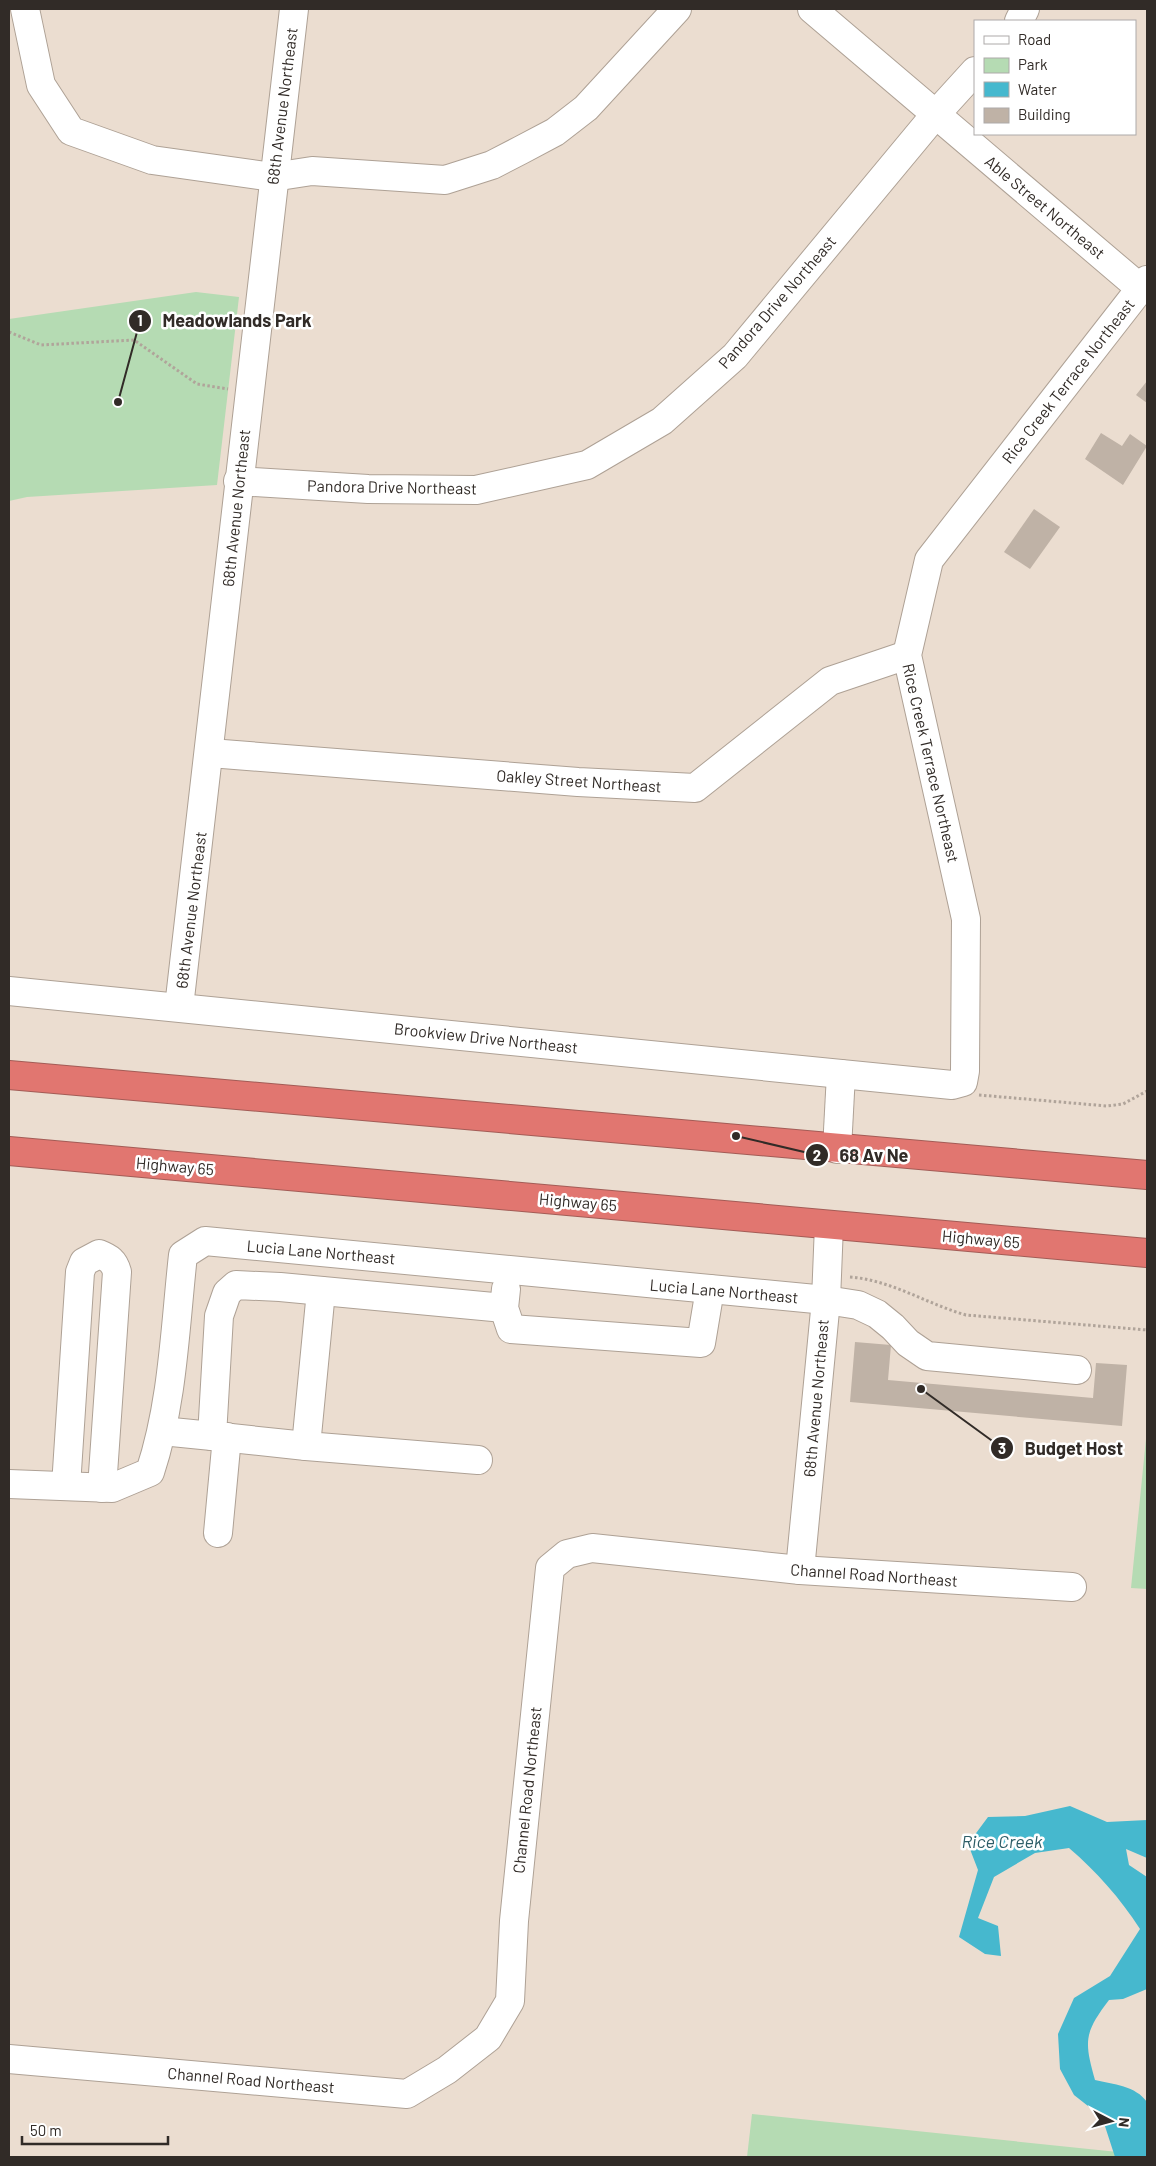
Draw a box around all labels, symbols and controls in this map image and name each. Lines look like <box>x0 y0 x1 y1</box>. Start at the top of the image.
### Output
legend <box>974 20 1136 135</box>
street label: 68th Avenue Northeast <box>262 26 301 186</box>
text: Road <box>1018 30 1051 48</box>
text: Park <box>1018 55 1048 73</box>
text: Water <box>1018 80 1057 98</box>
text: Building <box>1018 105 1071 123</box>
street label: Able Street Northeast <box>981 151 1109 262</box>
street label: Pandora Drive Northeast <box>714 231 839 372</box>
street label: Rice Creek Terrace Northeast <box>997 294 1138 467</box>
callout: Meadowlands Park <box>127 304 321 337</box>
text: Meadowlands Park <box>162 309 312 331</box>
text: 1 <box>137 311 143 329</box>
street label: 68th Avenue Northeast <box>218 428 253 588</box>
street label: Pandora Drive Northeast <box>307 476 477 497</box>
street label: Rice Creek Terrace Northeast <box>899 661 964 864</box>
street label: Oakley Street Northeast <box>496 765 662 796</box>
street label: 68th Avenue Northeast <box>171 830 210 990</box>
street label: Brookview Drive Northeast <box>393 1018 579 1057</box>
callout: 68 Av Ne <box>804 1139 918 1172</box>
text: 68 Av Ne <box>840 1144 909 1166</box>
text: 2 <box>813 1146 821 1164</box>
street label: Highway 65 <box>135 1153 215 1178</box>
street label: Highway 65 <box>538 1189 618 1214</box>
street label: Highway 65 <box>941 1226 1021 1251</box>
street label: Lucia Lane Northeast <box>246 1236 396 1267</box>
street label: Lucia Lane Northeast <box>649 1275 799 1306</box>
street label: 68th Avenue Northeast <box>799 1318 832 1478</box>
callout: Budget Host <box>990 1432 1133 1465</box>
text: Budget Host <box>1025 1437 1123 1459</box>
text: 3 <box>998 1439 1006 1457</box>
street label: Channel Road Northeast <box>790 1559 958 1590</box>
street label: Channel Road Northeast <box>508 1706 545 1874</box>
water label: Rice Creek <box>961 1830 1043 1852</box>
street label: Channel Road Northeast <box>167 2063 335 2096</box>
north arrow <box>1086 2096 1136 2146</box>
scale bar <box>22 2114 169 2146</box>
text: N <box>1115 2117 1133 2128</box>
text: 50 m <box>30 2121 62 2139</box>

